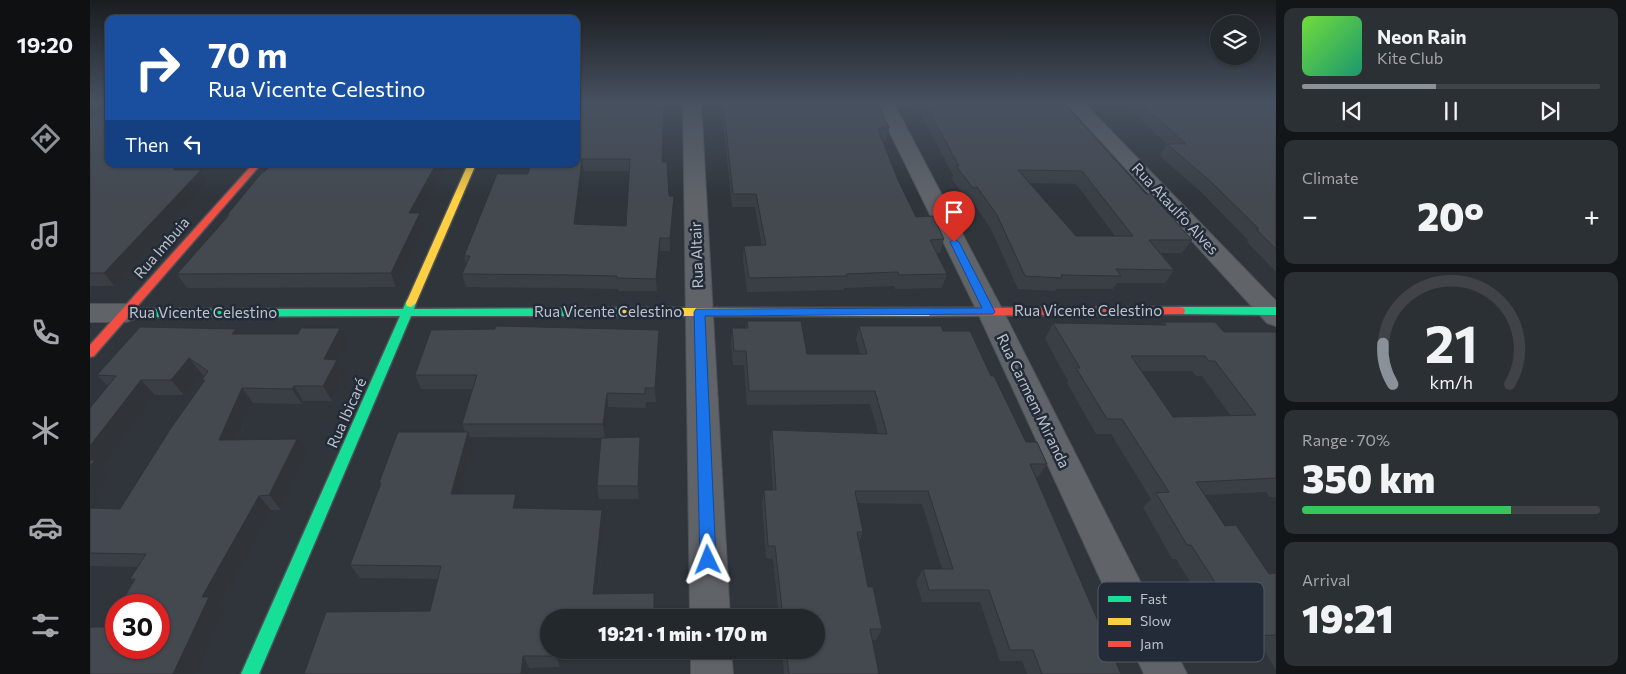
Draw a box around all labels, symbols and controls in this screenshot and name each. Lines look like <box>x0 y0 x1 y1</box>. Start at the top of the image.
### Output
map controls <box>1210 15 1260 65</box>
button: layers <box>1210 15 1260 65</box>
text: Neon Rain <box>1377 25 1467 48</box>
text: 19:20 <box>17 31 73 58</box>
text: 70 m <box>208 32 288 75</box>
icon: right <box>125 35 190 100</box>
text: Kite Club <box>1377 48 1443 67</box>
text: Rua Vicente Celestino <box>208 75 425 102</box>
icon: previous <box>1338 97 1366 125</box>
icon: pause <box>1437 97 1465 125</box>
icon: next <box>1536 97 1564 125</box>
icon: directions <box>28 121 63 156</box>
icon: left <box>179 130 207 158</box>
text: Then <box>125 133 169 156</box>
street label: Rua Ataulfo Alves <box>1129 159 1223 258</box>
text: Climate <box>1302 168 1358 187</box>
pin <box>933 191 975 242</box>
text: 20° <box>1417 192 1484 239</box>
icon: arrive <box>940 198 968 226</box>
text: − <box>1302 198 1318 232</box>
text: + <box>1584 198 1600 232</box>
street label: Rua Imbuia <box>130 213 193 282</box>
icon: music <box>28 218 63 253</box>
street label: Rua Altair <box>686 221 706 289</box>
street label: Rua Vicente Celestino <box>1014 301 1162 319</box>
street label: Rua Vicente Celestino <box>534 302 682 320</box>
street label: Rua Vicente Celestino <box>129 303 277 321</box>
text: 21 <box>1424 310 1478 374</box>
icon: phone <box>28 315 63 350</box>
street label: Rua Carmem Miranda <box>994 330 1074 471</box>
text: km/h <box>1429 371 1473 393</box>
street label: Rua Ibicaré <box>323 375 370 450</box>
icon: climate <box>28 413 63 448</box>
text: Range · 70% <box>1302 430 1390 449</box>
text: 350 km <box>1302 454 1435 501</box>
icon: car <box>28 510 63 545</box>
position arrow <box>681 533 733 585</box>
text: Arrival <box>1302 570 1350 589</box>
legend <box>1098 582 1264 662</box>
text: Fast <box>1140 590 1167 607</box>
speed limit sign: 30 <box>105 594 170 659</box>
text: 19:21 <box>1302 594 1394 641</box>
icon: filters <box>28 608 63 643</box>
text: Slow <box>1140 612 1171 629</box>
text: 19:21 · 1 min · 170 m <box>598 622 767 645</box>
text: Jam <box>1140 635 1164 652</box>

